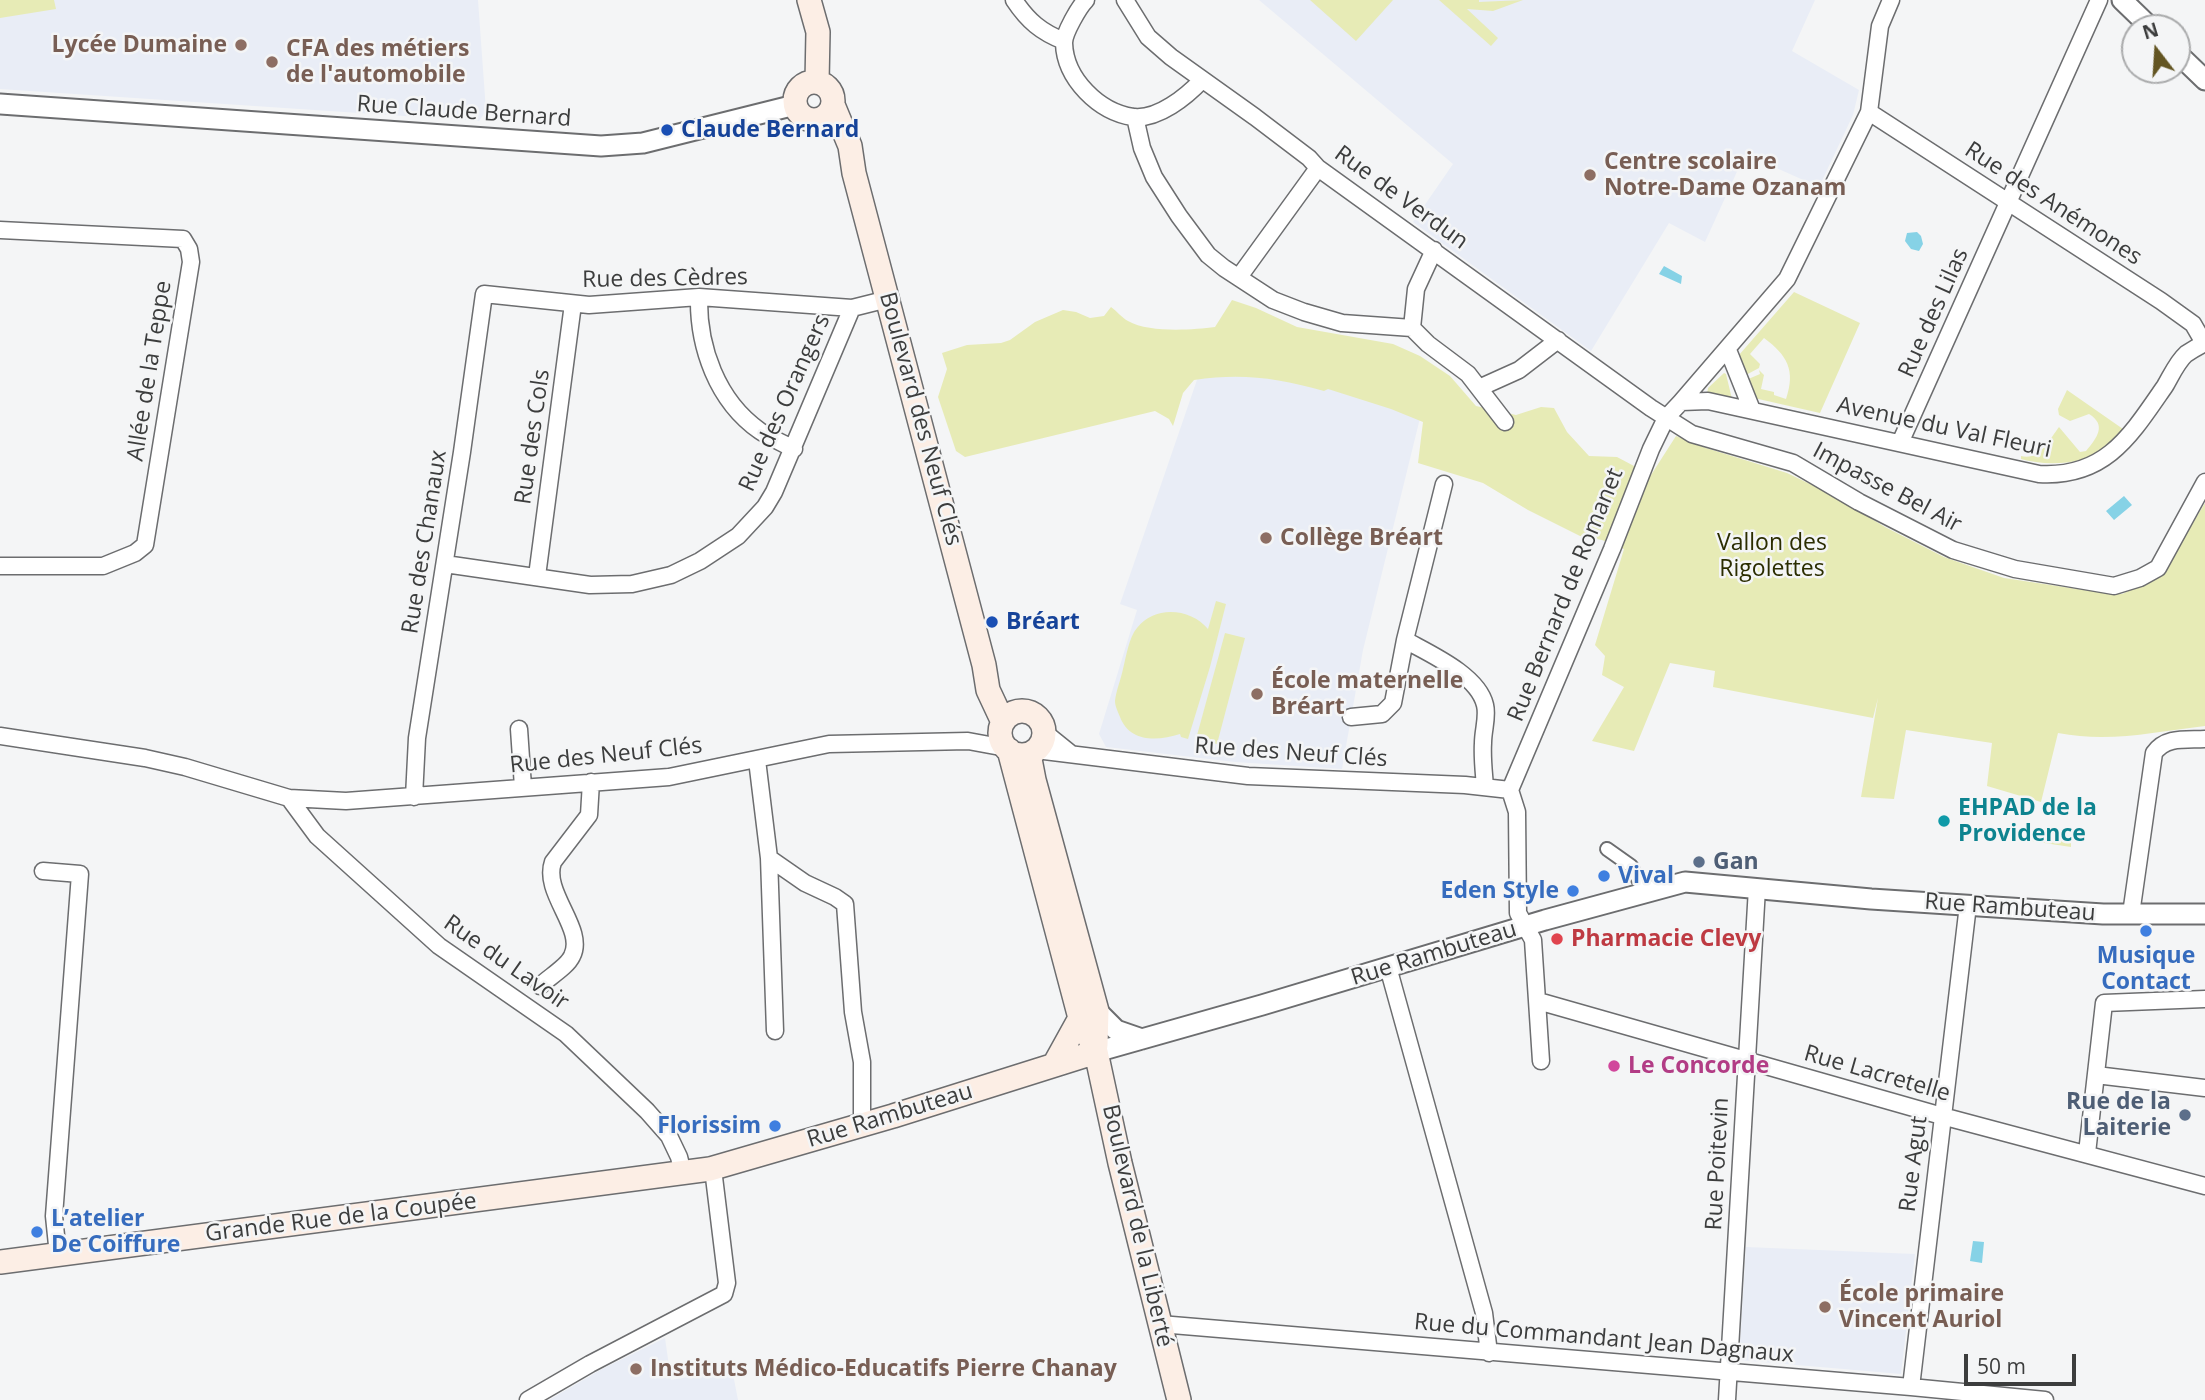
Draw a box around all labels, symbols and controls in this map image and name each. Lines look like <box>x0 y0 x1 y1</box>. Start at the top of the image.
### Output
north arrow <box>2121 14 2191 84</box>
text: N <box>2139 16 2162 46</box>
place label: Lycée Dumaine <box>52 31 227 59</box>
place label: CFA des métiers de l'automobile <box>286 35 469 89</box>
marker: Lycée Dumaine <box>233 37 249 53</box>
marker: CFA des métiers de l'automobile <box>264 54 280 70</box>
street label: Rue Claude Bernard <box>356 91 572 133</box>
place label: Claude Bernard <box>681 116 859 144</box>
marker: Claude Bernard <box>659 122 675 138</box>
street label: Rue des Anémones <box>1959 136 2147 272</box>
street label: Rue de Verdun <box>1329 140 1473 256</box>
place label: Centre scolaire Notre-Dame Ozanam <box>1604 148 1846 202</box>
marker: Centre scolaire Notre-Dame Ozanam <box>1582 167 1598 183</box>
street label: Rue des Lilas <box>1893 244 1975 382</box>
street label: Rue des Cèdres <box>582 264 748 294</box>
street label: Allée de la Teppe <box>122 279 178 463</box>
street label: Boulevard des Neuf Clés <box>873 289 967 549</box>
street label: Rue des Orangers <box>734 310 836 496</box>
street label: Rue des Cols <box>510 368 556 506</box>
street label: Avenue du Val Fleuri <box>1834 392 2054 464</box>
street label: Impasse Bel Air <box>1808 437 1966 539</box>
street label: Rue des Chanaux <box>397 448 453 636</box>
street label: Rue Bernard de Romanet <box>1502 464 1630 726</box>
place label: Collège Bréart <box>1280 524 1443 552</box>
park label: Vallon des Rigolettes <box>1717 529 1827 583</box>
marker: Collège Bréart <box>1258 530 1274 546</box>
place label: Bréart <box>1006 608 1080 636</box>
marker: Bréart <box>984 614 1000 630</box>
place label: École maternelle Bréart <box>1271 667 1463 721</box>
marker: École maternelle Bréart <box>1249 686 1265 702</box>
street label: Rue des Neuf Clés <box>508 732 704 780</box>
street label: Rue des Neuf Clés <box>1194 732 1388 774</box>
place label: EHPAD de la Providence <box>1958 794 2097 848</box>
marker: EHPAD de la Providence <box>1936 813 1952 829</box>
place label: Gan <box>1713 848 1759 876</box>
marker: Gan <box>1691 854 1707 870</box>
place label: Vival <box>1618 862 1674 890</box>
marker: Vival <box>1596 868 1612 884</box>
place label: Eden Style <box>1441 877 1559 905</box>
marker: Eden Style <box>1565 883 1581 899</box>
street label: Rue Rambuteau <box>1923 888 2097 928</box>
street label: Rue du Lavoir <box>438 910 574 1016</box>
street label: Rue Rambuteau <box>1348 916 1520 992</box>
marker: Musique Contact <box>2138 923 2154 939</box>
place label: Pharmacie Clevy <box>1571 925 1761 953</box>
marker: Pharmacie Clevy <box>1549 931 1565 947</box>
place label: Musique Contact <box>2097 942 2195 996</box>
street label: Rue Lacretelle <box>1801 1040 1953 1108</box>
place label: Le Concorde <box>1628 1052 1769 1080</box>
marker: Le Concorde <box>1606 1058 1622 1074</box>
street label: Rue Rambuteau <box>804 1078 976 1154</box>
place label: Rue de la Laiterie <box>2066 1088 2171 1142</box>
street label: Rue Poitevin <box>1701 1097 1735 1231</box>
street label: Boulevard de la Liberté <box>1096 1102 1178 1350</box>
marker: Rue de la Laiterie <box>2177 1107 2193 1123</box>
place label: Florissim <box>657 1112 761 1140</box>
street label: Rue Agut <box>1894 1114 1934 1214</box>
marker: Florissim <box>767 1118 783 1134</box>
street label: Grande Rue de la Coupée <box>204 1188 478 1248</box>
place label: L’atelier De Coiffure <box>51 1205 180 1259</box>
marker: L’atelier De Coiffure <box>29 1224 45 1240</box>
place label: École primaire Vincent Auriol <box>1839 1280 2004 1334</box>
marker: École primaire Vincent Auriol <box>1817 1299 1833 1315</box>
street label: Rue du Commandant Jean Dagnaux <box>1413 1309 1795 1369</box>
scale bar <box>1967 1340 2079 1384</box>
text: 50 m <box>1977 1352 2026 1380</box>
place label: Instituts Médico-Educatifs Pierre Chanay <box>650 1355 1117 1383</box>
marker: Instituts Médico-Educatifs Pierre Chanay <box>628 1361 644 1377</box>

